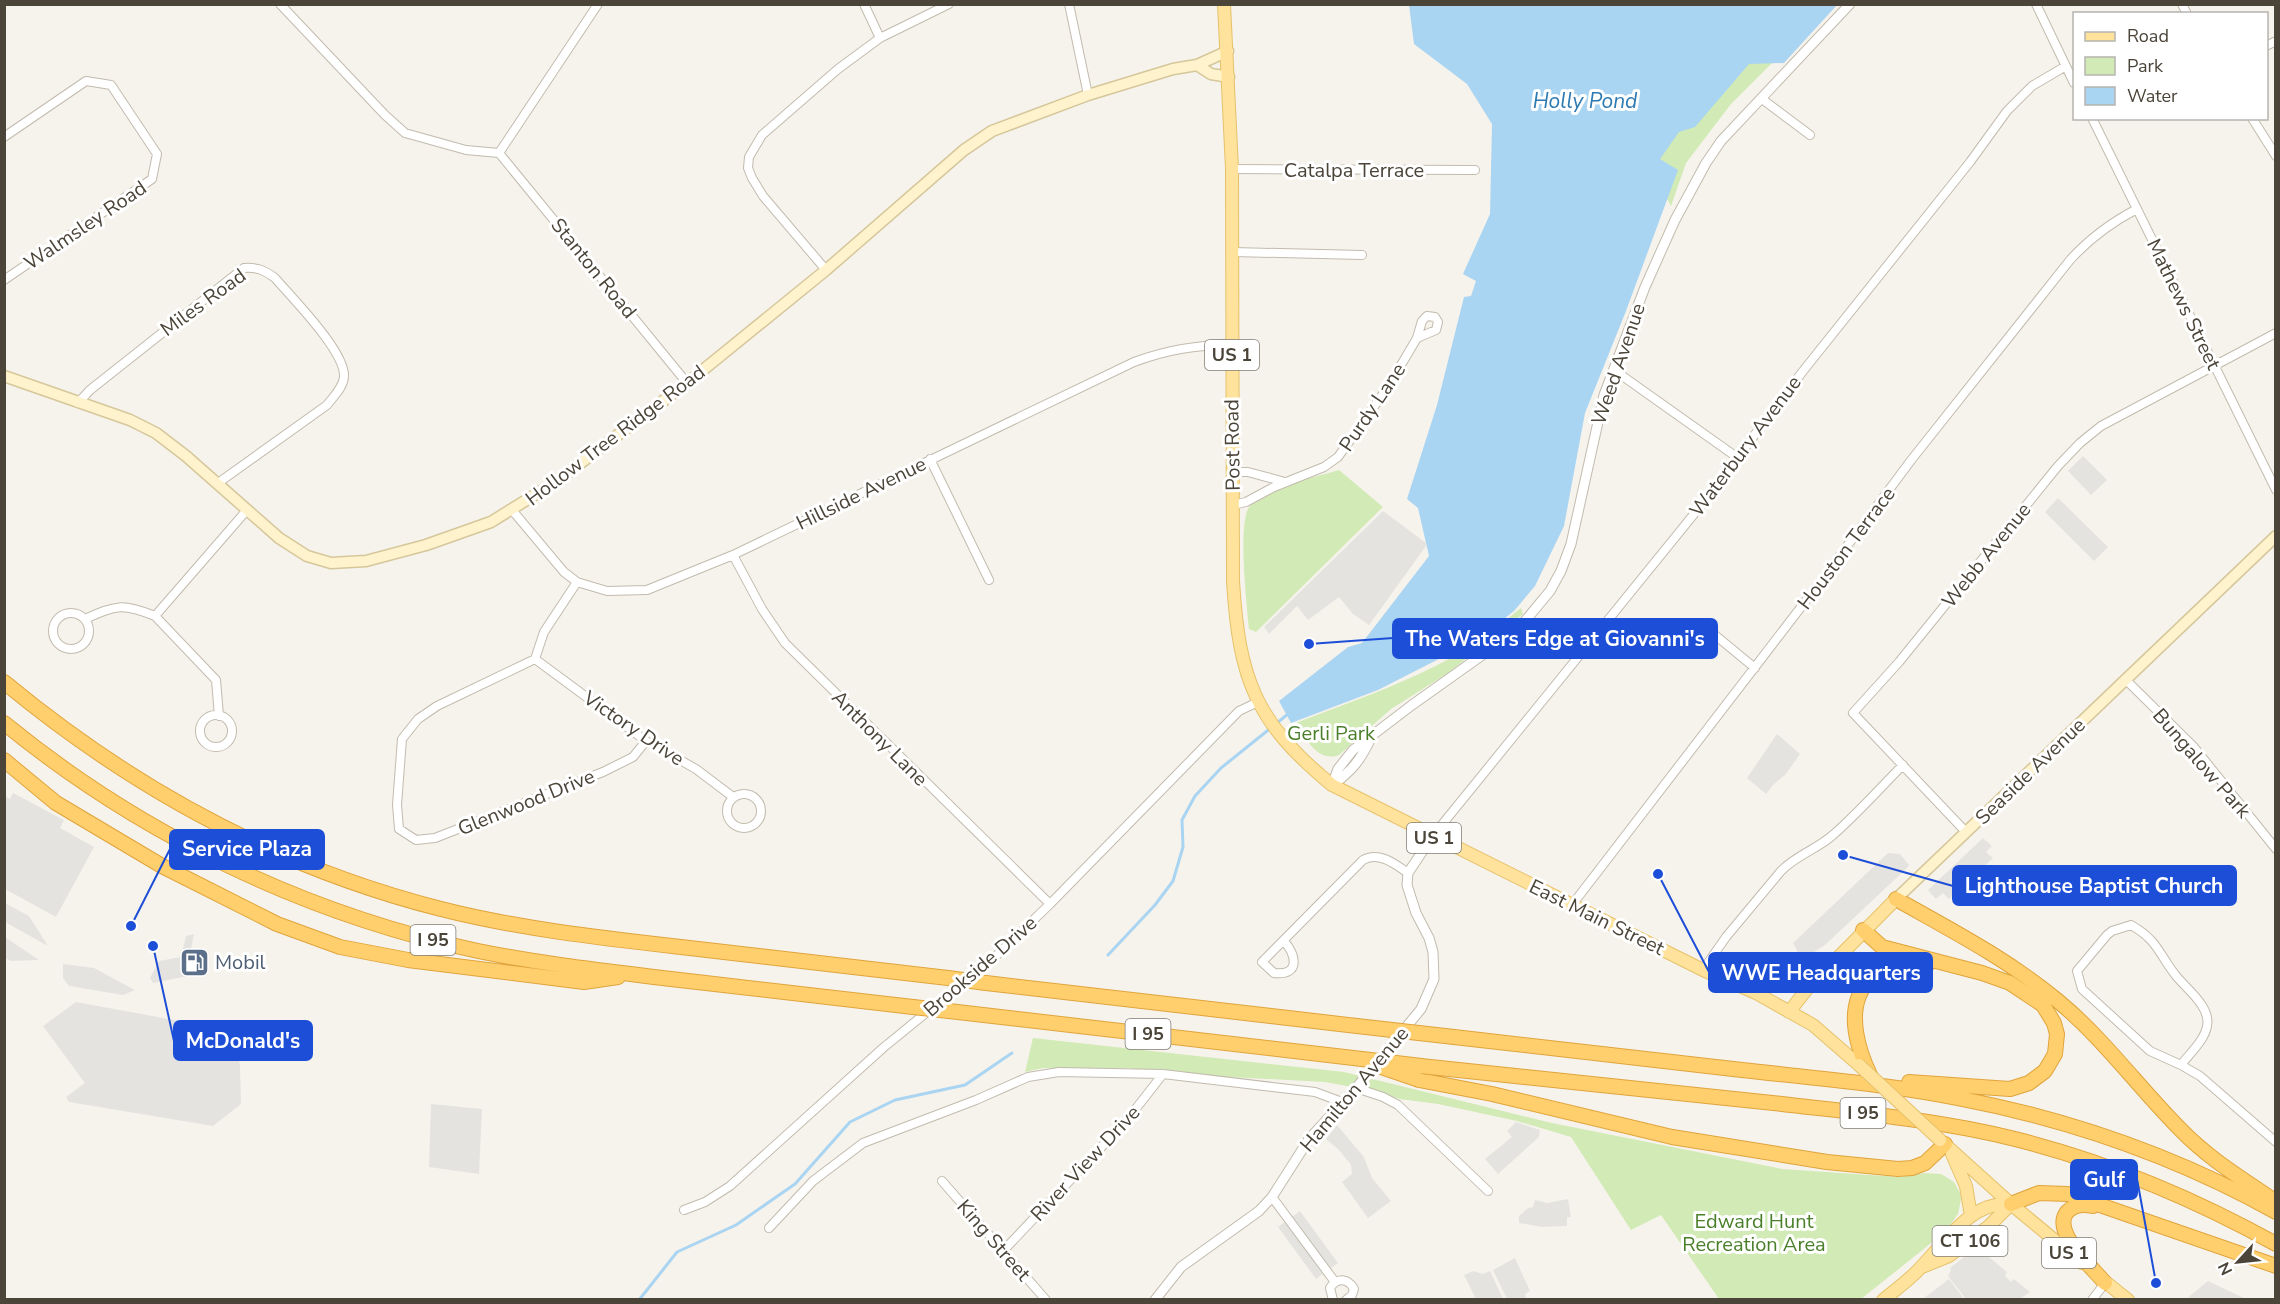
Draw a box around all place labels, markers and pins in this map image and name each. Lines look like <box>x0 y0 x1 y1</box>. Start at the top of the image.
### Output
callout: The Waters Edge at Giovanni's <box>1393 619 1717 658</box>
callout: Service Plaza <box>170 830 324 869</box>
callout: Lighthouse Baptist Church <box>1953 866 2236 905</box>
fuel station icon: Mobil <box>178 946 210 978</box>
place label: Mobil <box>215 949 266 976</box>
callout: WWE Headquarters <box>1709 953 1932 992</box>
callout: McDonald's <box>174 1021 312 1060</box>
callout: Gulf <box>2071 1160 2137 1199</box>

